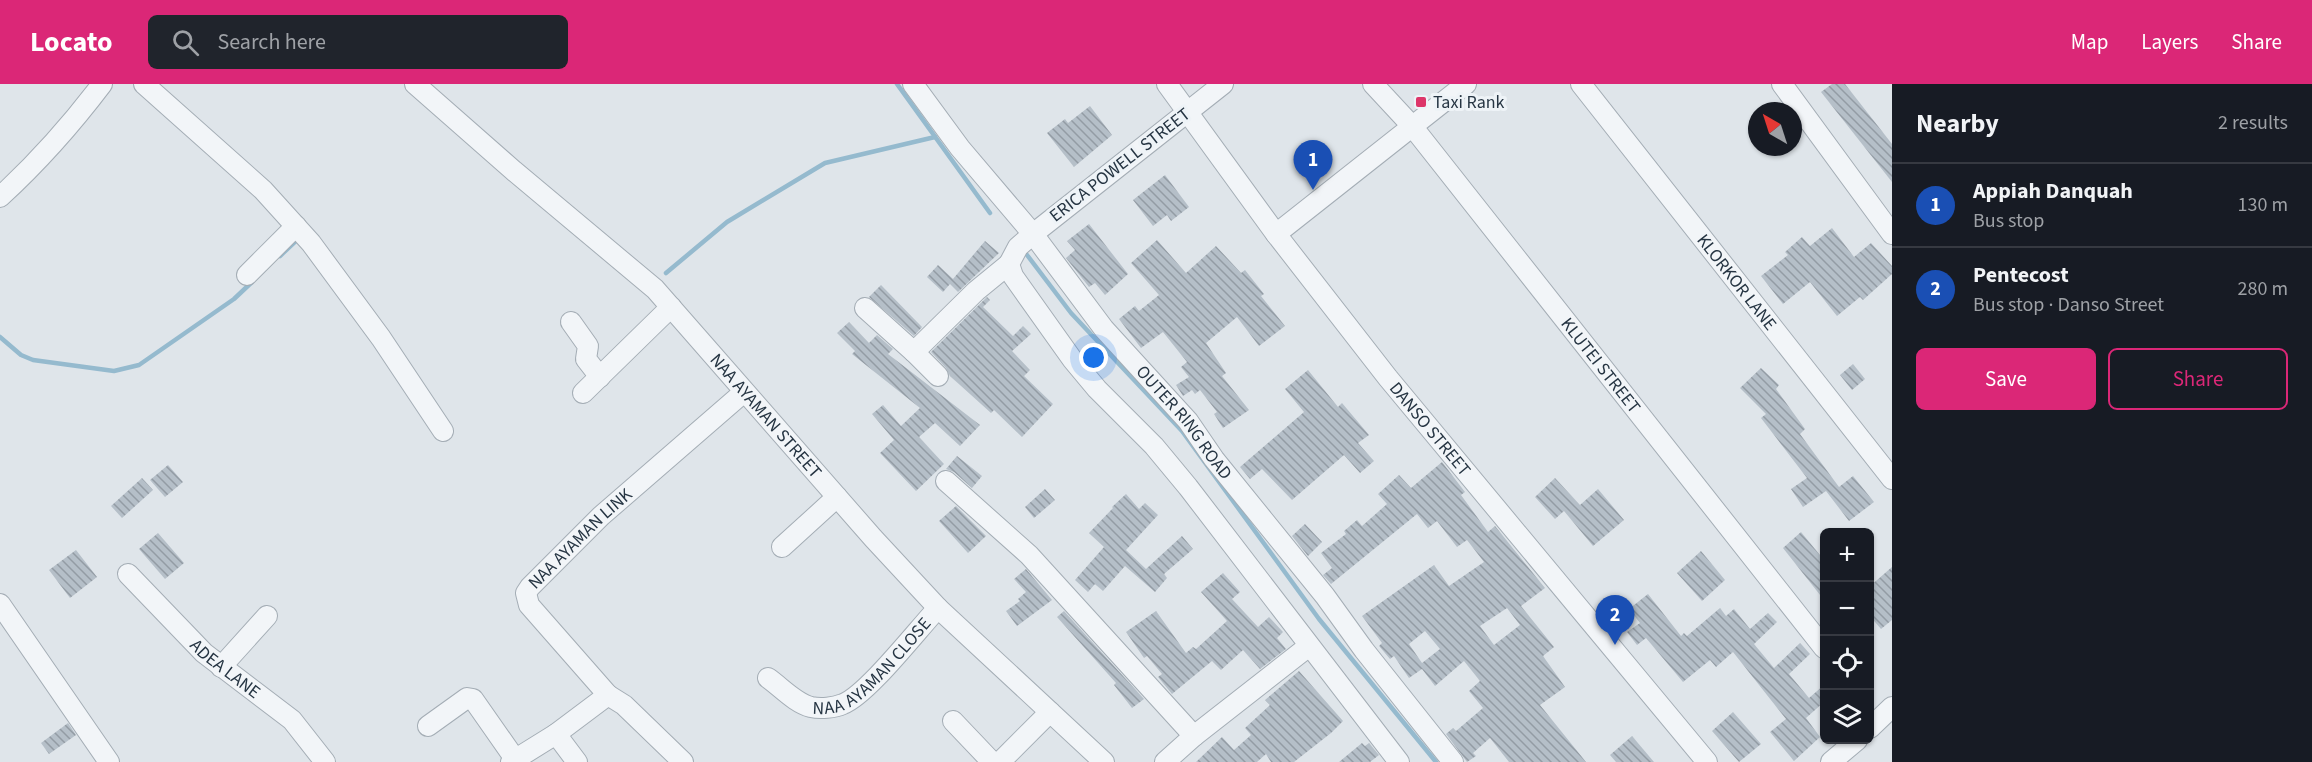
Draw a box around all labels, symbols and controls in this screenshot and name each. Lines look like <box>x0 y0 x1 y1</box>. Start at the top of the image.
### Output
search box <box>148 15 568 69</box>
text: Locato <box>30 22 112 62</box>
icon: search <box>169 26 202 59</box>
text: Search here <box>217 26 326 58</box>
text: Map <box>2071 27 2108 57</box>
text: Layers <box>2141 27 2198 57</box>
text: Share <box>2231 27 2282 57</box>
place label: Taxi Rank <box>1433 90 1505 115</box>
marker: Taxi Rank <box>1414 95 1428 109</box>
street label: ERICA POWELL STREET <box>1044 102 1196 228</box>
north arrow <box>1748 102 1802 156</box>
text: Nearby <box>1916 105 1999 142</box>
text: 2 results <box>2218 109 2288 137</box>
pin: 1 <box>1294 141 1332 190</box>
text: Appiah Danquah <box>1973 175 2133 207</box>
text: 1 <box>1930 191 1941 219</box>
text: 130 m <box>2238 191 2288 219</box>
text: Bus stop <box>1973 207 2044 235</box>
street label: KLORKOR LANE <box>1691 228 1783 336</box>
text: Pentecost <box>1973 259 2069 291</box>
text: 2 <box>1930 275 1941 303</box>
text: 280 m <box>2238 275 2288 303</box>
text: Bus stop · Danso Street <box>1973 291 2164 319</box>
street label: KLUTEI STREET <box>1555 312 1647 419</box>
your location <box>1079 343 1108 372</box>
street label: NAA AYAMAN STREET <box>704 348 828 484</box>
button: Save <box>1916 348 2096 410</box>
button: Share <box>2108 348 2288 410</box>
street label: OUTER RING ROAD <box>1130 360 1238 485</box>
street label: DANSO STREET <box>1384 377 1477 481</box>
street label: NAA AYAMAN LINK <box>522 482 638 595</box>
map controls <box>1820 528 1874 744</box>
button: + <box>1820 528 1874 582</box>
button: − <box>1820 582 1874 636</box>
pin: 2 <box>1596 596 1634 645</box>
street label: NAA AYAMAN CLOSE <box>812 612 937 721</box>
street label: ADEA LANE <box>184 633 266 704</box>
button: locate <box>1820 636 1874 690</box>
button: layers <box>1820 690 1874 744</box>

